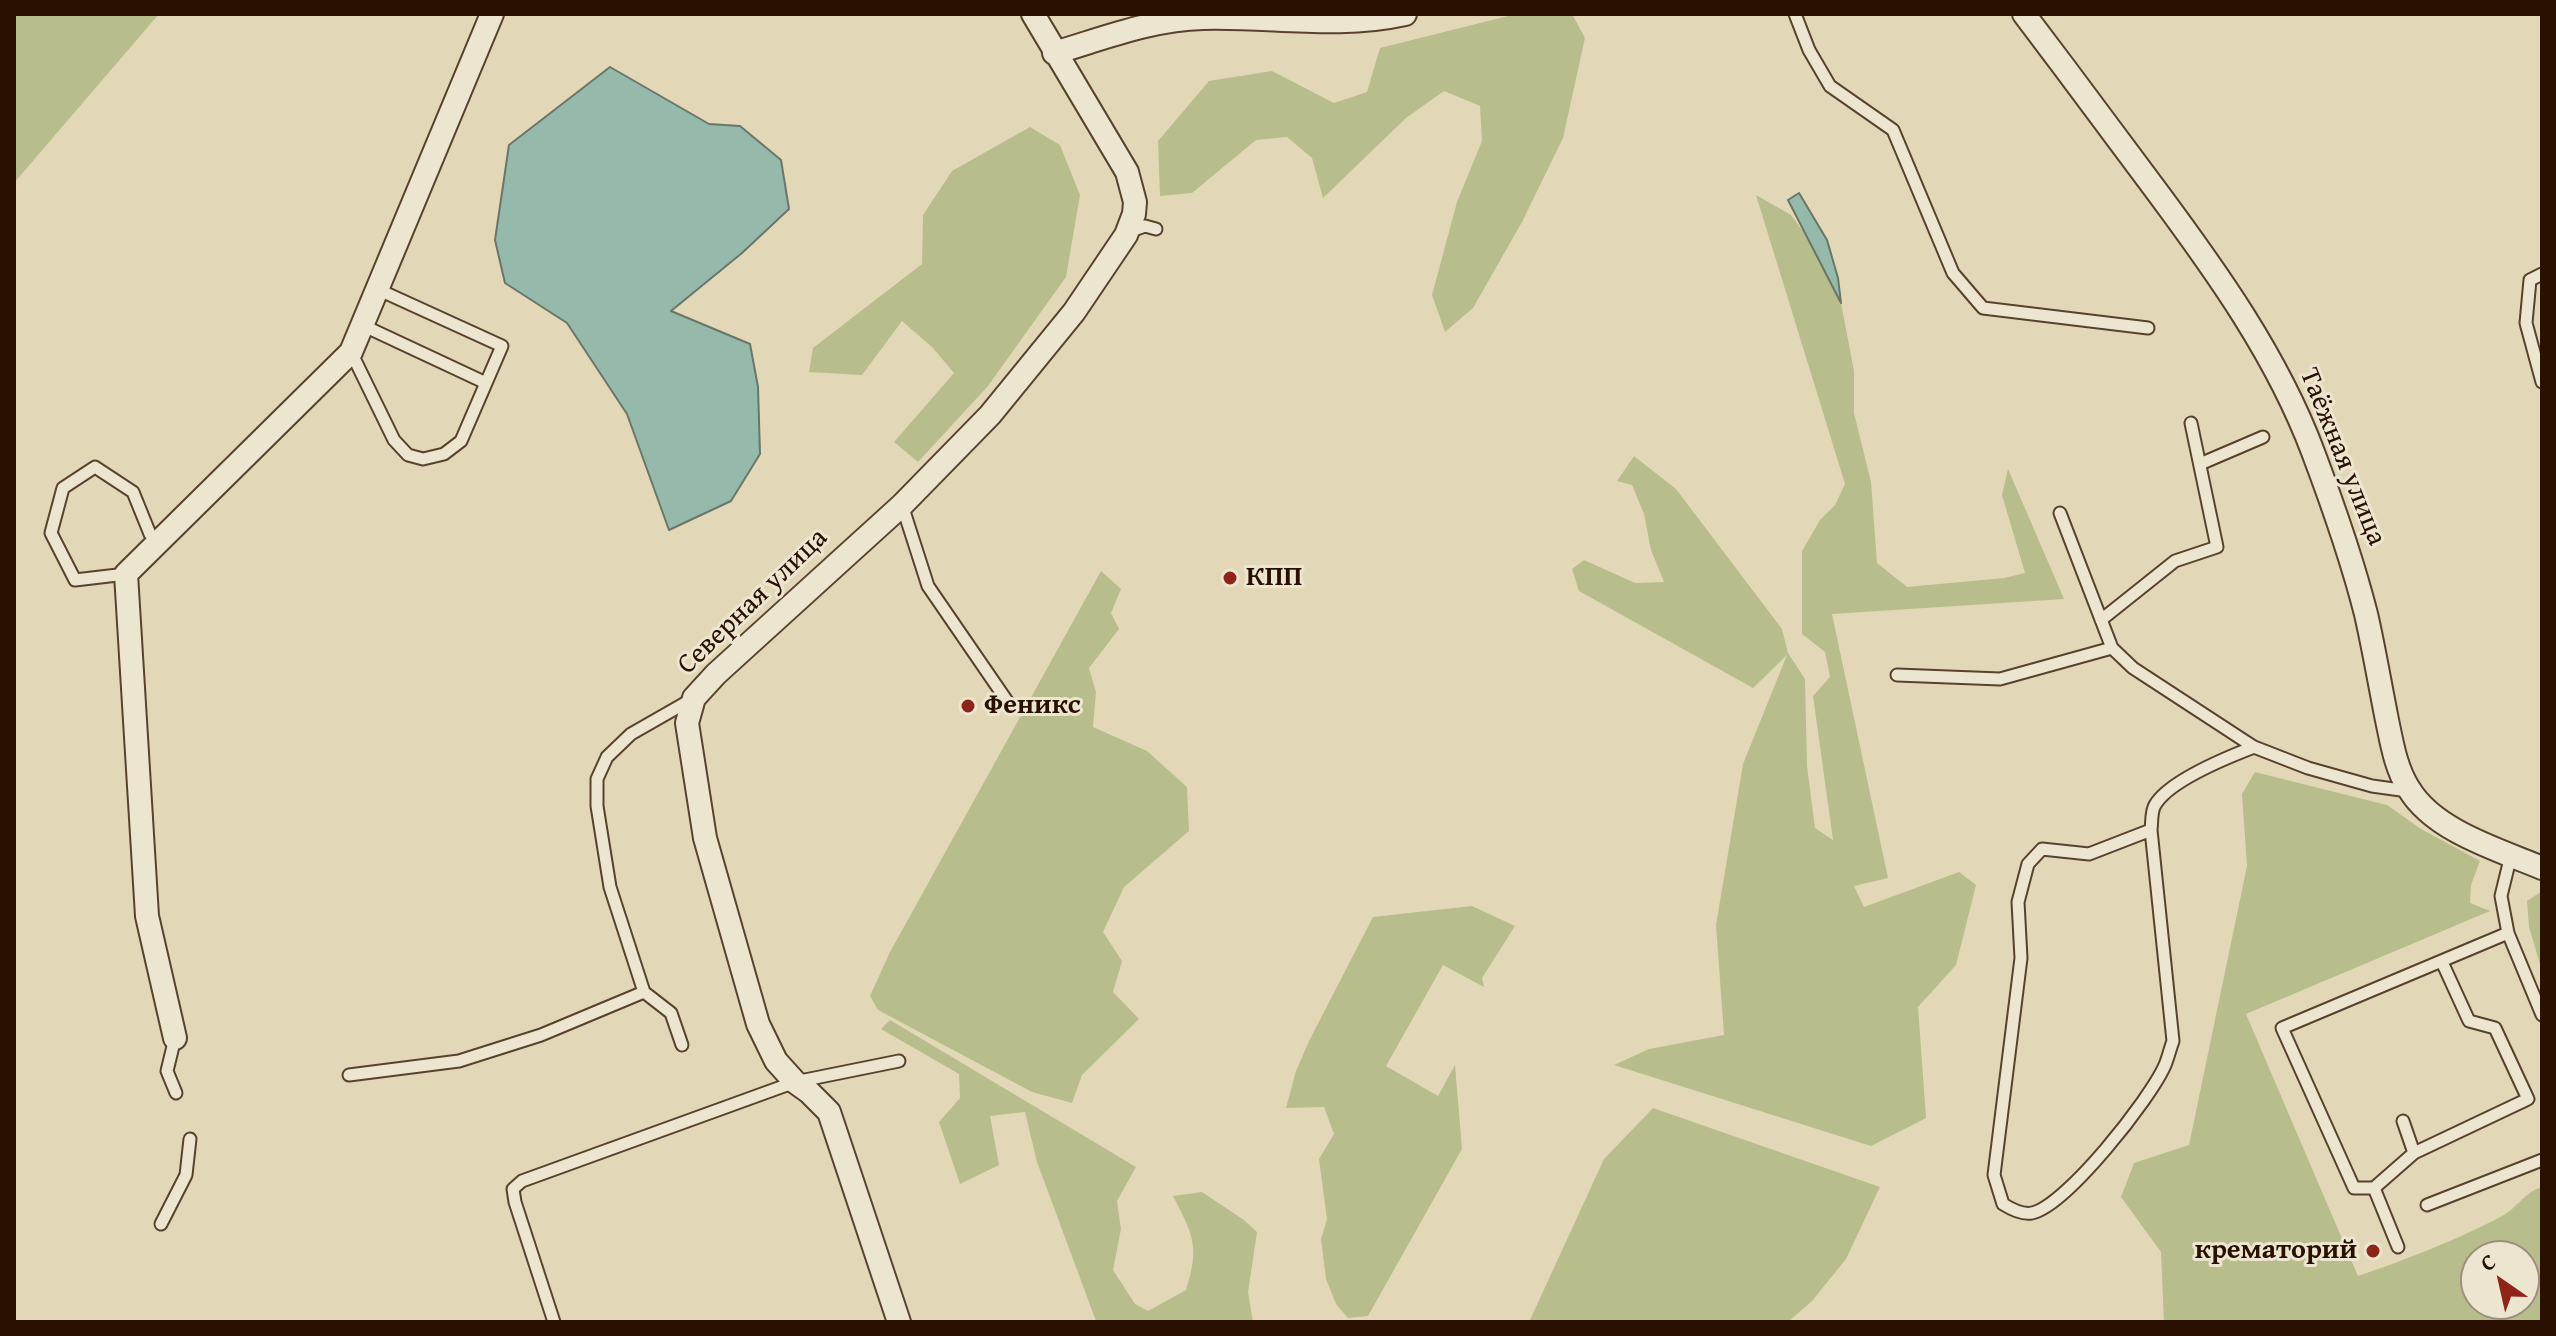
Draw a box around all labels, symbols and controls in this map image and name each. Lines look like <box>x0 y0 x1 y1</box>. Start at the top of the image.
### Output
street label: Таёжная улица <box>2291 363 2393 551</box>
street label: Северная улица <box>671 522 835 682</box>
place label: КПП <box>1246 561 1302 595</box>
marker: КПП <box>1221 569 1239 587</box>
place label: Феникс <box>984 689 1081 723</box>
marker: Феникс <box>959 697 977 715</box>
place label: крематорий <box>2195 1234 2357 1268</box>
north arrow <box>2460 1240 2540 1320</box>
marker: крематорий <box>2364 1242 2382 1260</box>
text: С <box>2474 1245 2502 1279</box>

